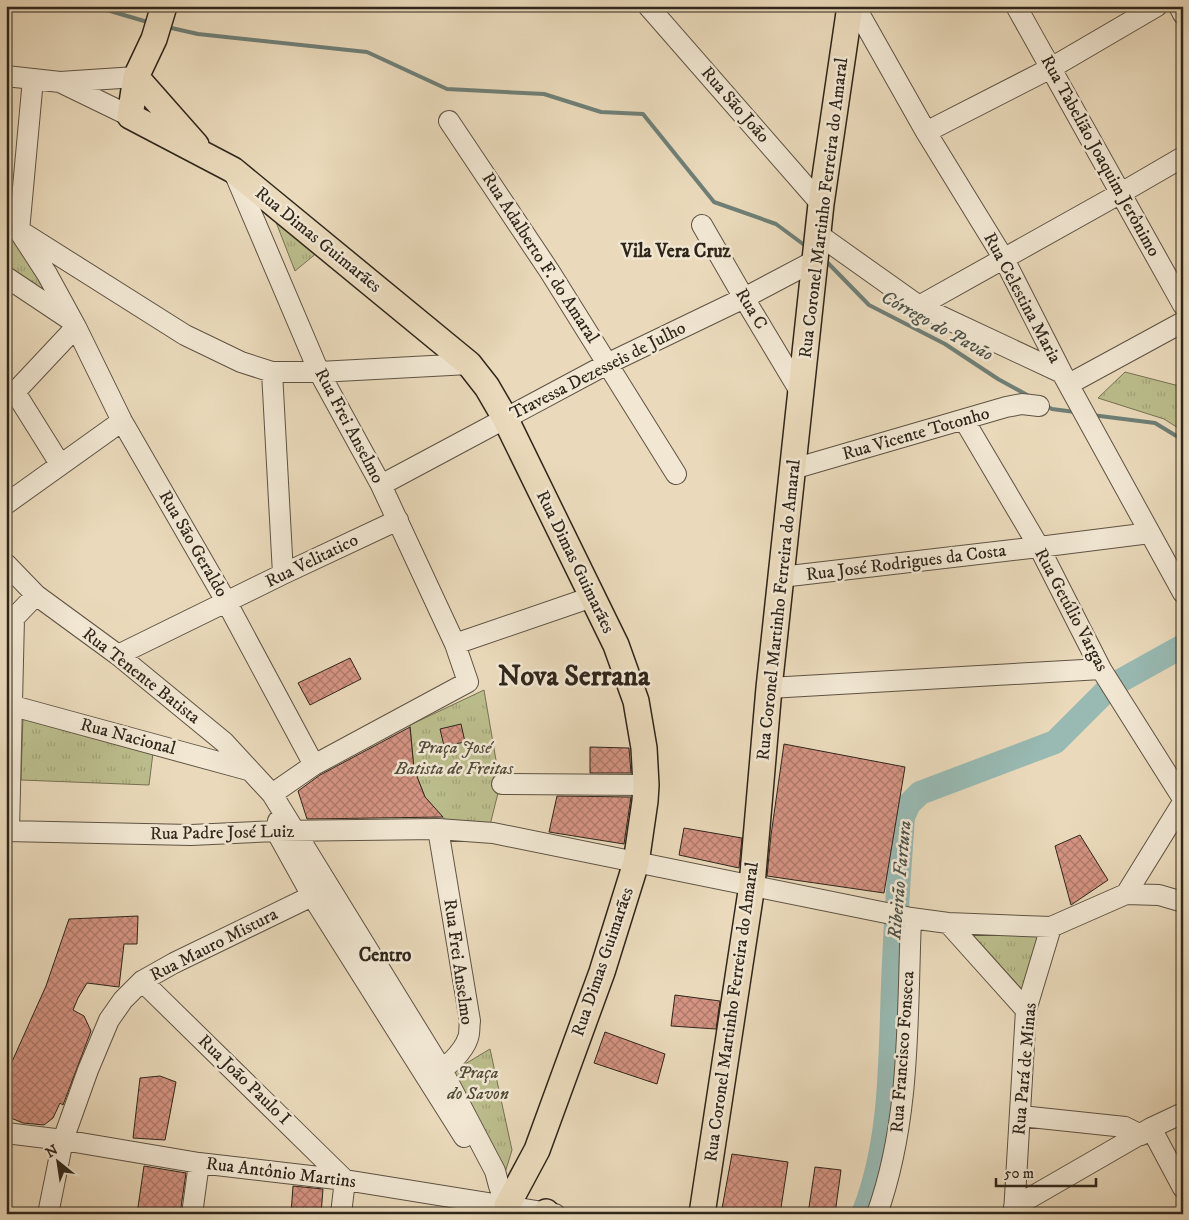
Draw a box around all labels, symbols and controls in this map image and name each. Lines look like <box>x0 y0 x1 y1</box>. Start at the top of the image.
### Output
street label: Rua Tabelião Joaquim Jerônimo <box>1035 51 1165 261</box>
street label: Rua Coronel Martinho Ferreira do Amaral <box>795 56 853 360</box>
street label: Rua São João <box>696 62 774 148</box>
street label: Rua Adalberto F. do Amaral <box>477 169 604 348</box>
street label: Rua Dimas Guimarães <box>250 182 386 298</box>
street label: Rua Celestina Maria <box>978 229 1066 367</box>
district label: Vila Vera Cruz <box>620 240 732 263</box>
street label: Rua C <box>730 284 772 334</box>
water label: Córrego do Pavão <box>877 286 997 366</box>
street label: Travessa Dezesseis de Julho <box>506 317 690 425</box>
street label: Rua Frei Anselmo <box>309 365 389 487</box>
street label: Rua Vicente Totonho <box>840 402 992 466</box>
street label: Rua Coronel Martinho Ferreira do Amaral <box>752 458 806 762</box>
street label: Rua São Geraldo <box>154 487 232 601</box>
street label: Rua Dimas Guimarães <box>531 487 619 637</box>
street label: Rua Velitatico <box>262 529 362 593</box>
street label: Rua José Rodrigues da Costa <box>805 540 1008 586</box>
street label: Rua Getúlio Vargas <box>1029 545 1113 675</box>
street label: Rua Tenente Batista <box>78 623 205 729</box>
district label: Nova Serrana <box>498 659 651 694</box>
street label: Rua Nacional <box>78 714 179 760</box>
park label: Praça José Batista de Freitas <box>394 737 514 780</box>
water label: Ribeirão Fartura <box>883 820 917 941</box>
street label: Rua Padre José Luiz <box>150 821 295 845</box>
street label: Rua Coronel Martinho Ferreira do Amaral <box>700 860 764 1163</box>
street label: Rua Dimas Guimarães <box>567 885 639 1039</box>
street label: Rua Frei Anselmo <box>438 898 478 1027</box>
street label: Rua Mauro Mistura <box>147 903 282 987</box>
district label: Centro <box>359 944 411 967</box>
street label: Rua Francisco Fonseca <box>886 970 920 1134</box>
street label: Rua Pará de Minas <box>1008 1002 1042 1136</box>
street label: Rua João Paulo I <box>193 1030 295 1130</box>
park label: Praça do Savon <box>446 1062 509 1105</box>
north arrow <box>32 1138 82 1188</box>
text: N <box>43 1141 62 1162</box>
street label: Rua Antônio Martins <box>205 1153 357 1193</box>
scale bar <box>996 1155 1096 1187</box>
text: 50 m <box>1004 1164 1034 1183</box>

